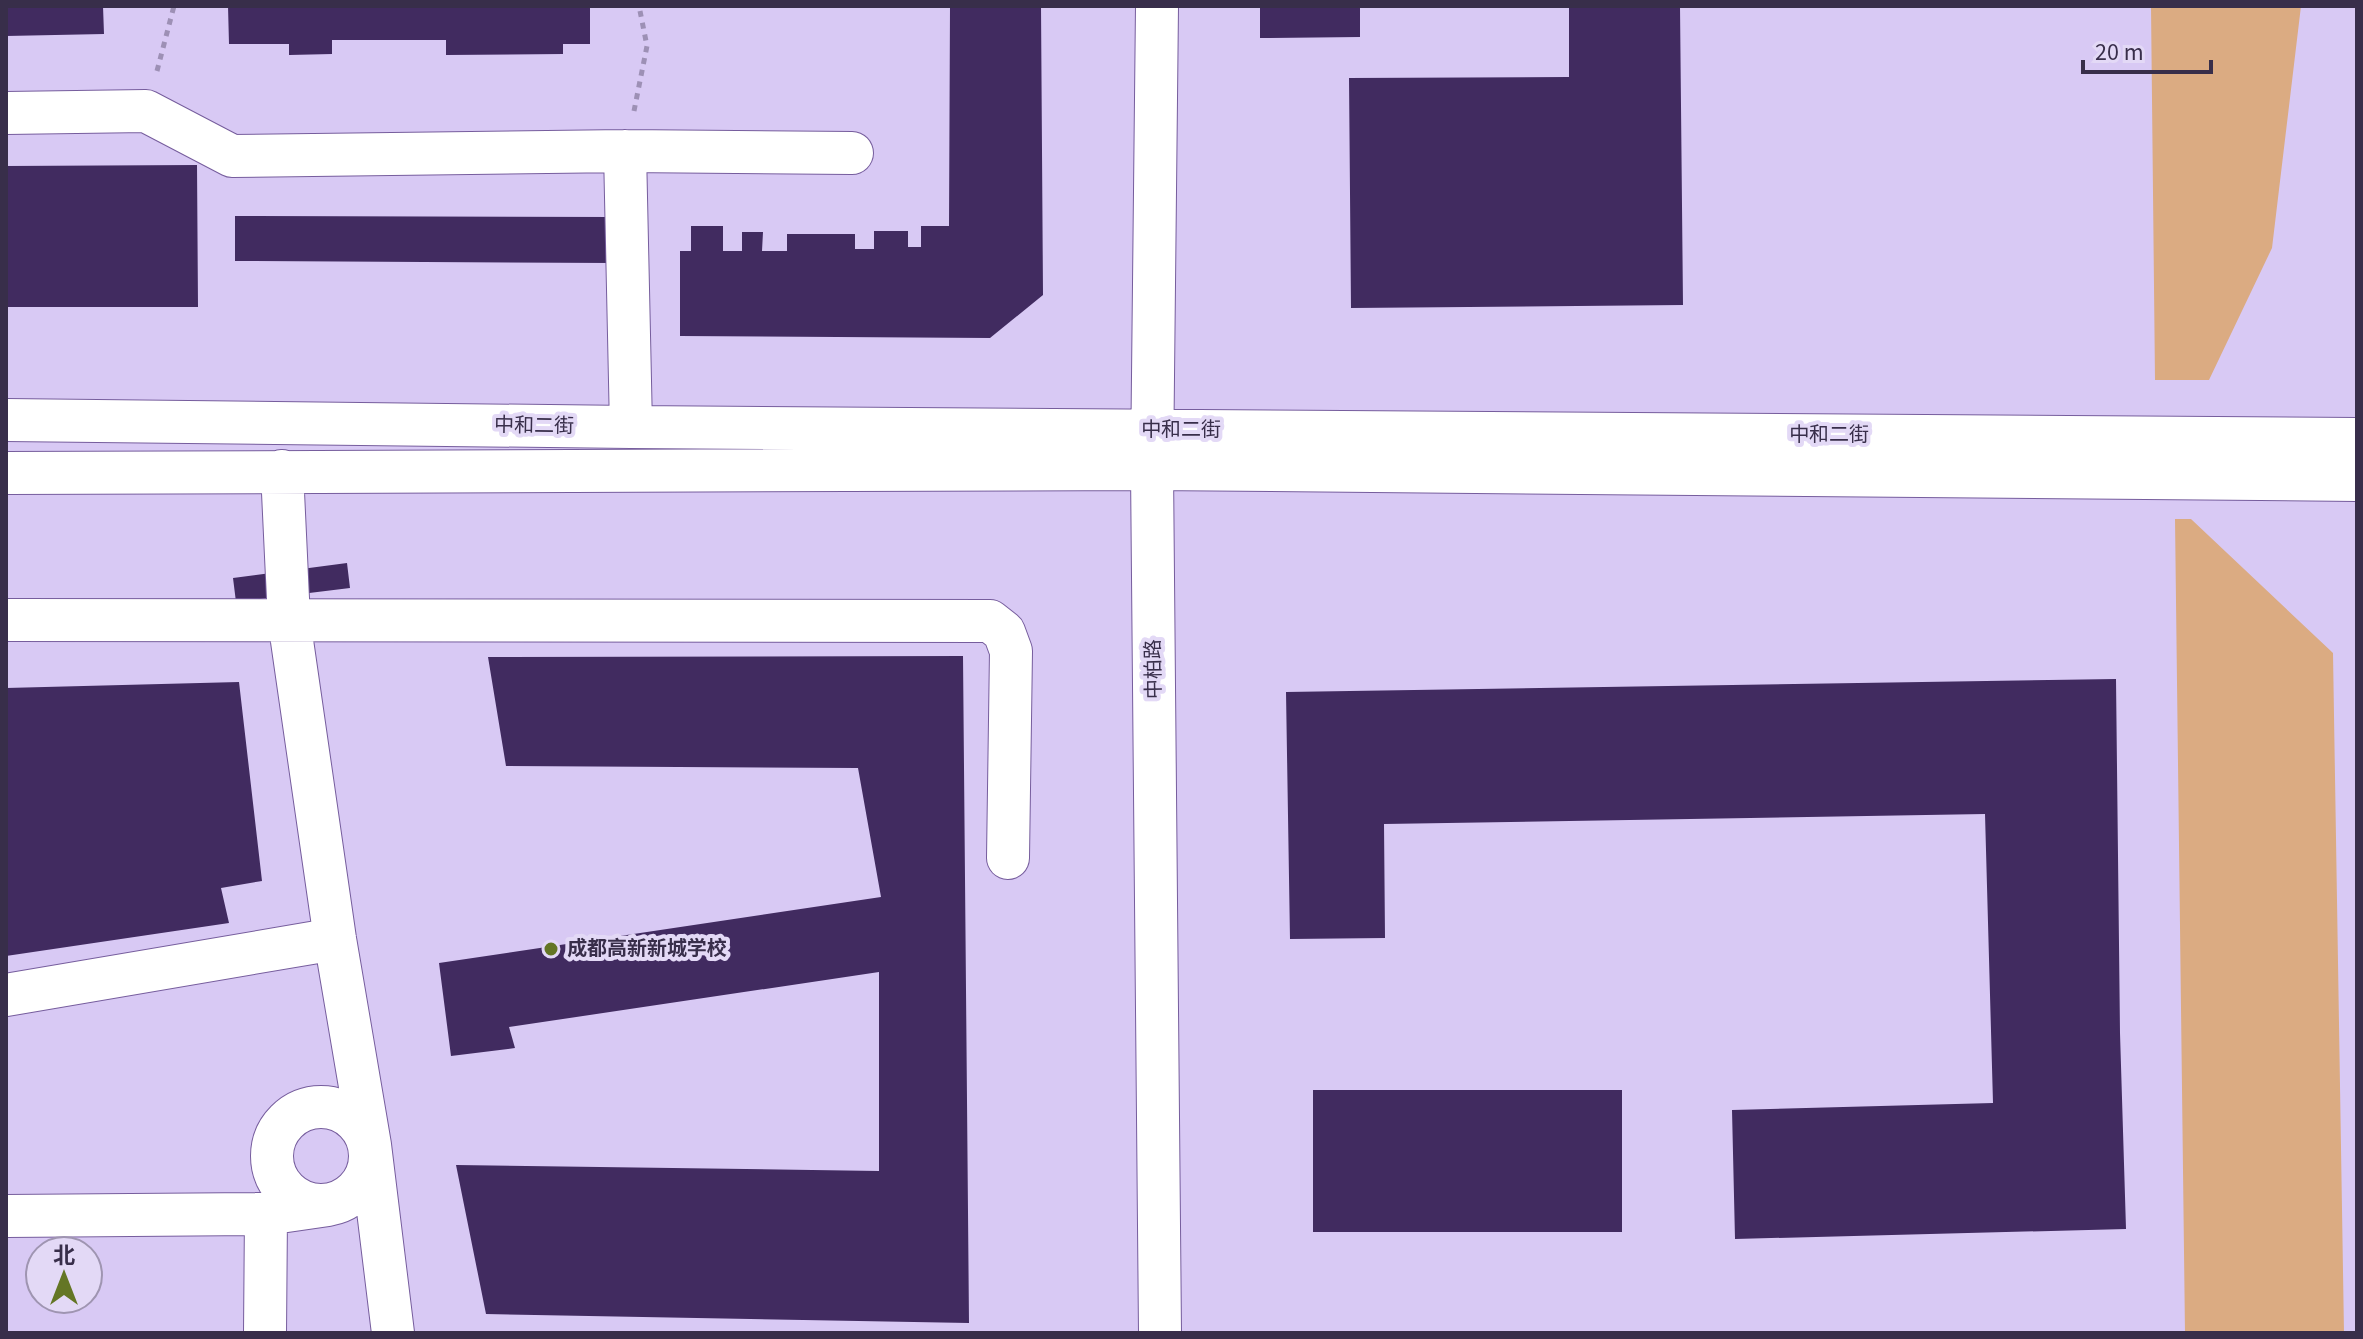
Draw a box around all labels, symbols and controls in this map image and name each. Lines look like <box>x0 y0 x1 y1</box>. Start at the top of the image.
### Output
scale bar <box>2083 24 2211 74</box>
text: 20 m <box>2095 35 2144 70</box>
street label: 中和二街 <box>494 411 574 441</box>
street label: 中和二街 <box>1141 416 1221 444</box>
street label: 中和二街 <box>1789 421 1869 449</box>
street label: 中柏路 <box>1139 639 1169 699</box>
place label: 成都高新新城学校 <box>567 935 727 963</box>
marker: 成都高新新城学校 <box>542 940 560 958</box>
north arrow <box>24 1235 104 1315</box>
text: 北 <box>53 1240 75 1272</box>

